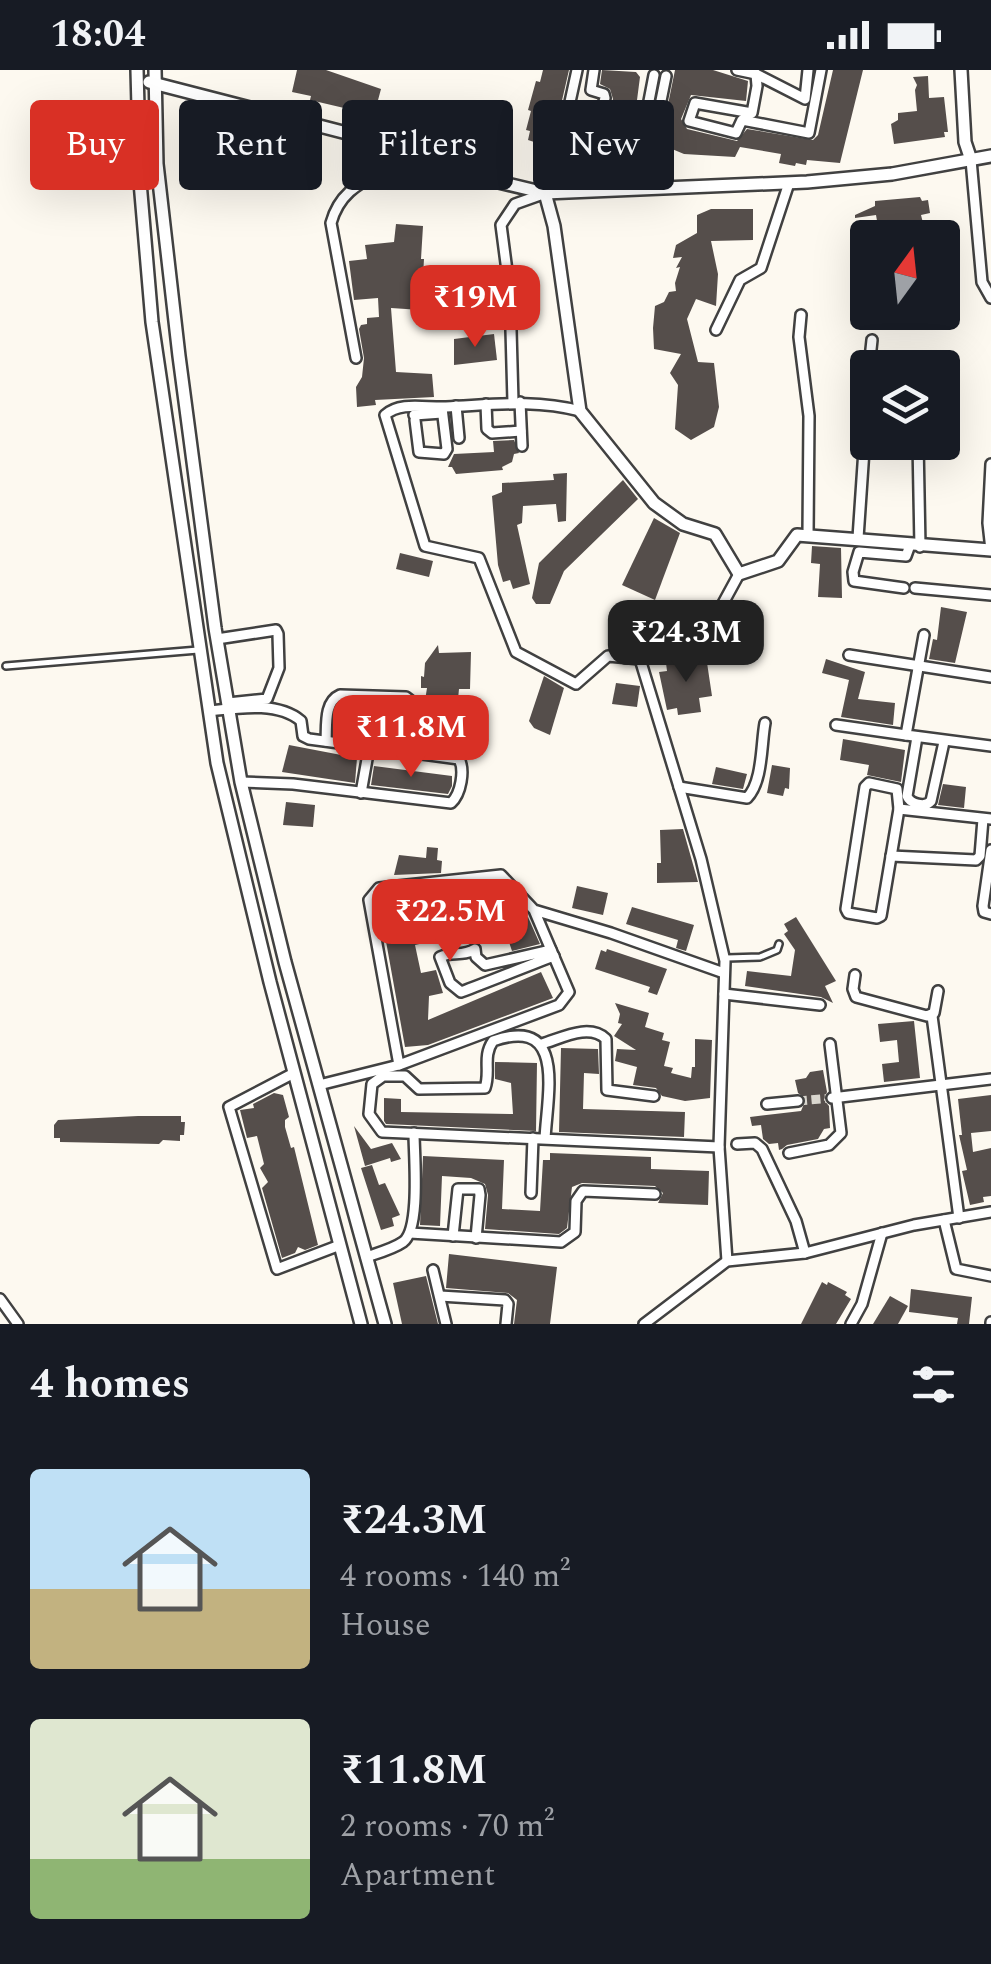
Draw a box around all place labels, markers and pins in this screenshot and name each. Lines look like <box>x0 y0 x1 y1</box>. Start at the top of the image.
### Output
pin: ₹19M <box>416 265 534 350</box>
pin: ₹24.3M <box>605 600 767 685</box>
pin: ₹11.8M <box>330 695 492 780</box>
pin: ₹22.5M <box>369 879 531 964</box>

